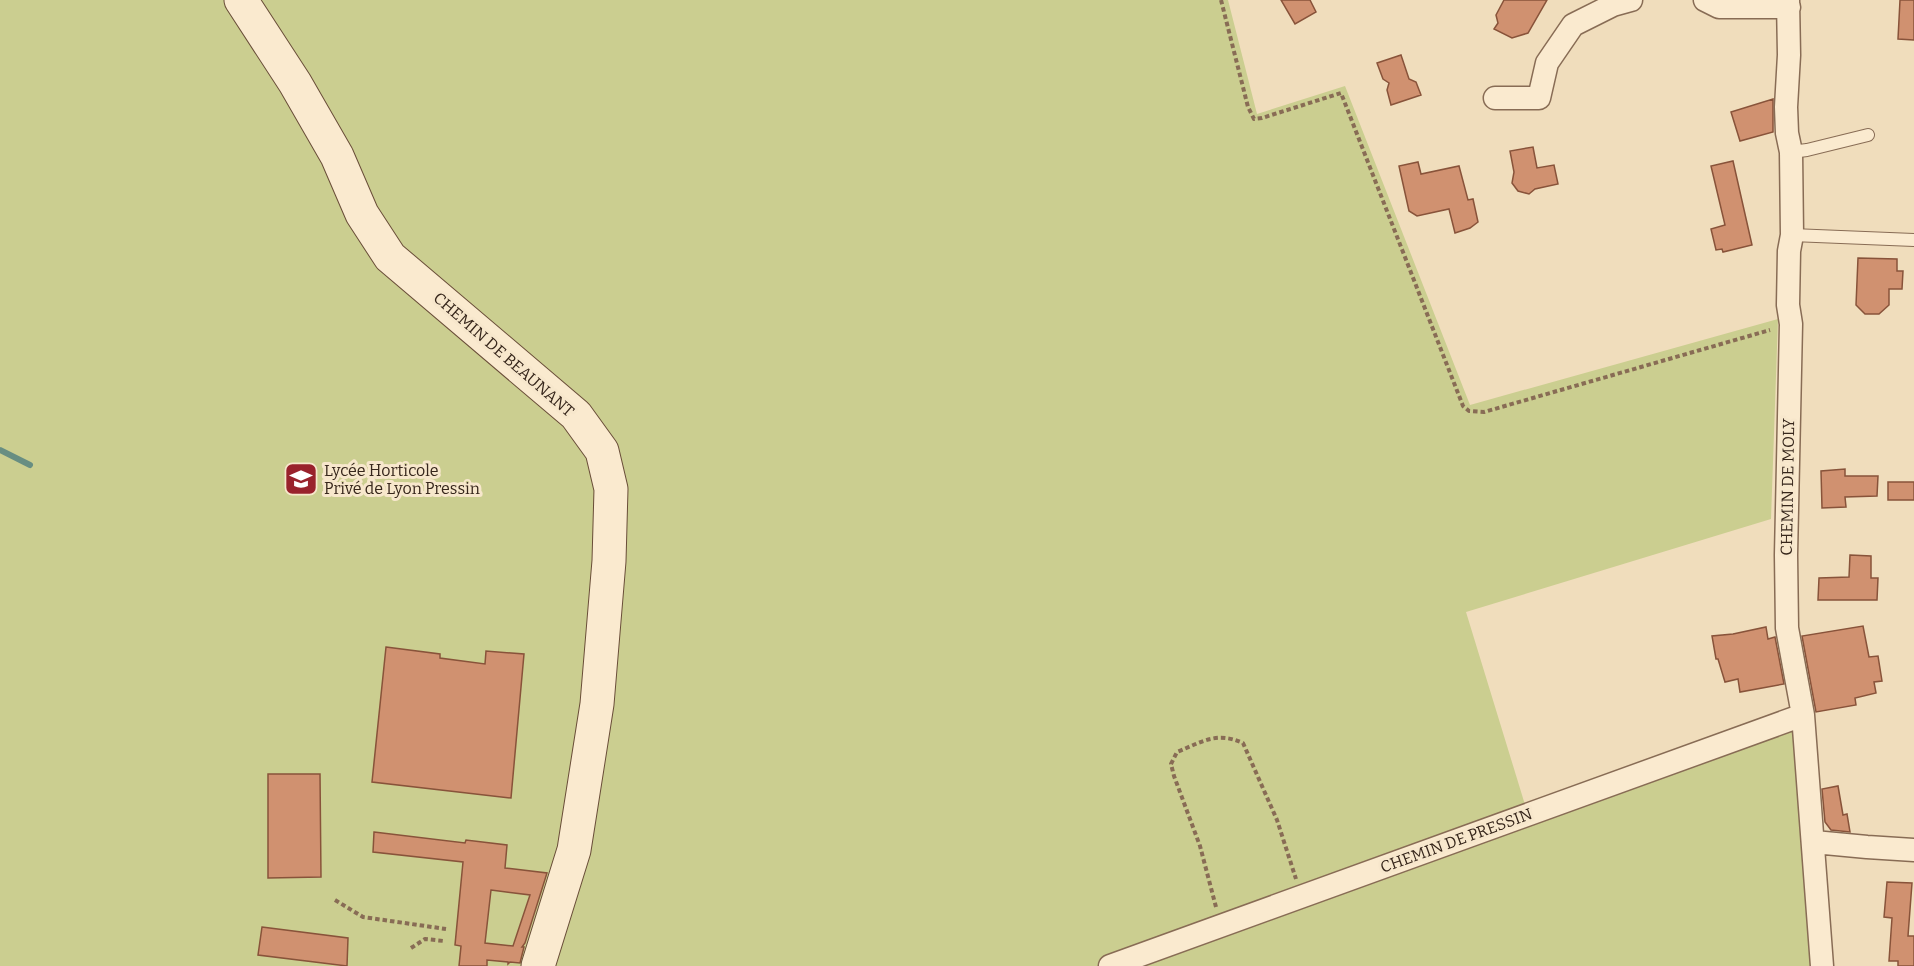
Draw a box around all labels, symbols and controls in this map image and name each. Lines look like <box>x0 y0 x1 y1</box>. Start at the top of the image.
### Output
street label: CHEMIN DE BEAUNANT <box>430 288 578 421</box>
street label: CHEMIN DE MOLY <box>1777 418 1798 556</box>
school or university icon: Lycée Horticole Privé de Lyon Pressin <box>283 461 319 497</box>
place label: Lycée Horticole Privé de Lyon Pressin <box>324 461 480 498</box>
street label: CHEMIN DE PRESSIN <box>1378 804 1535 877</box>

